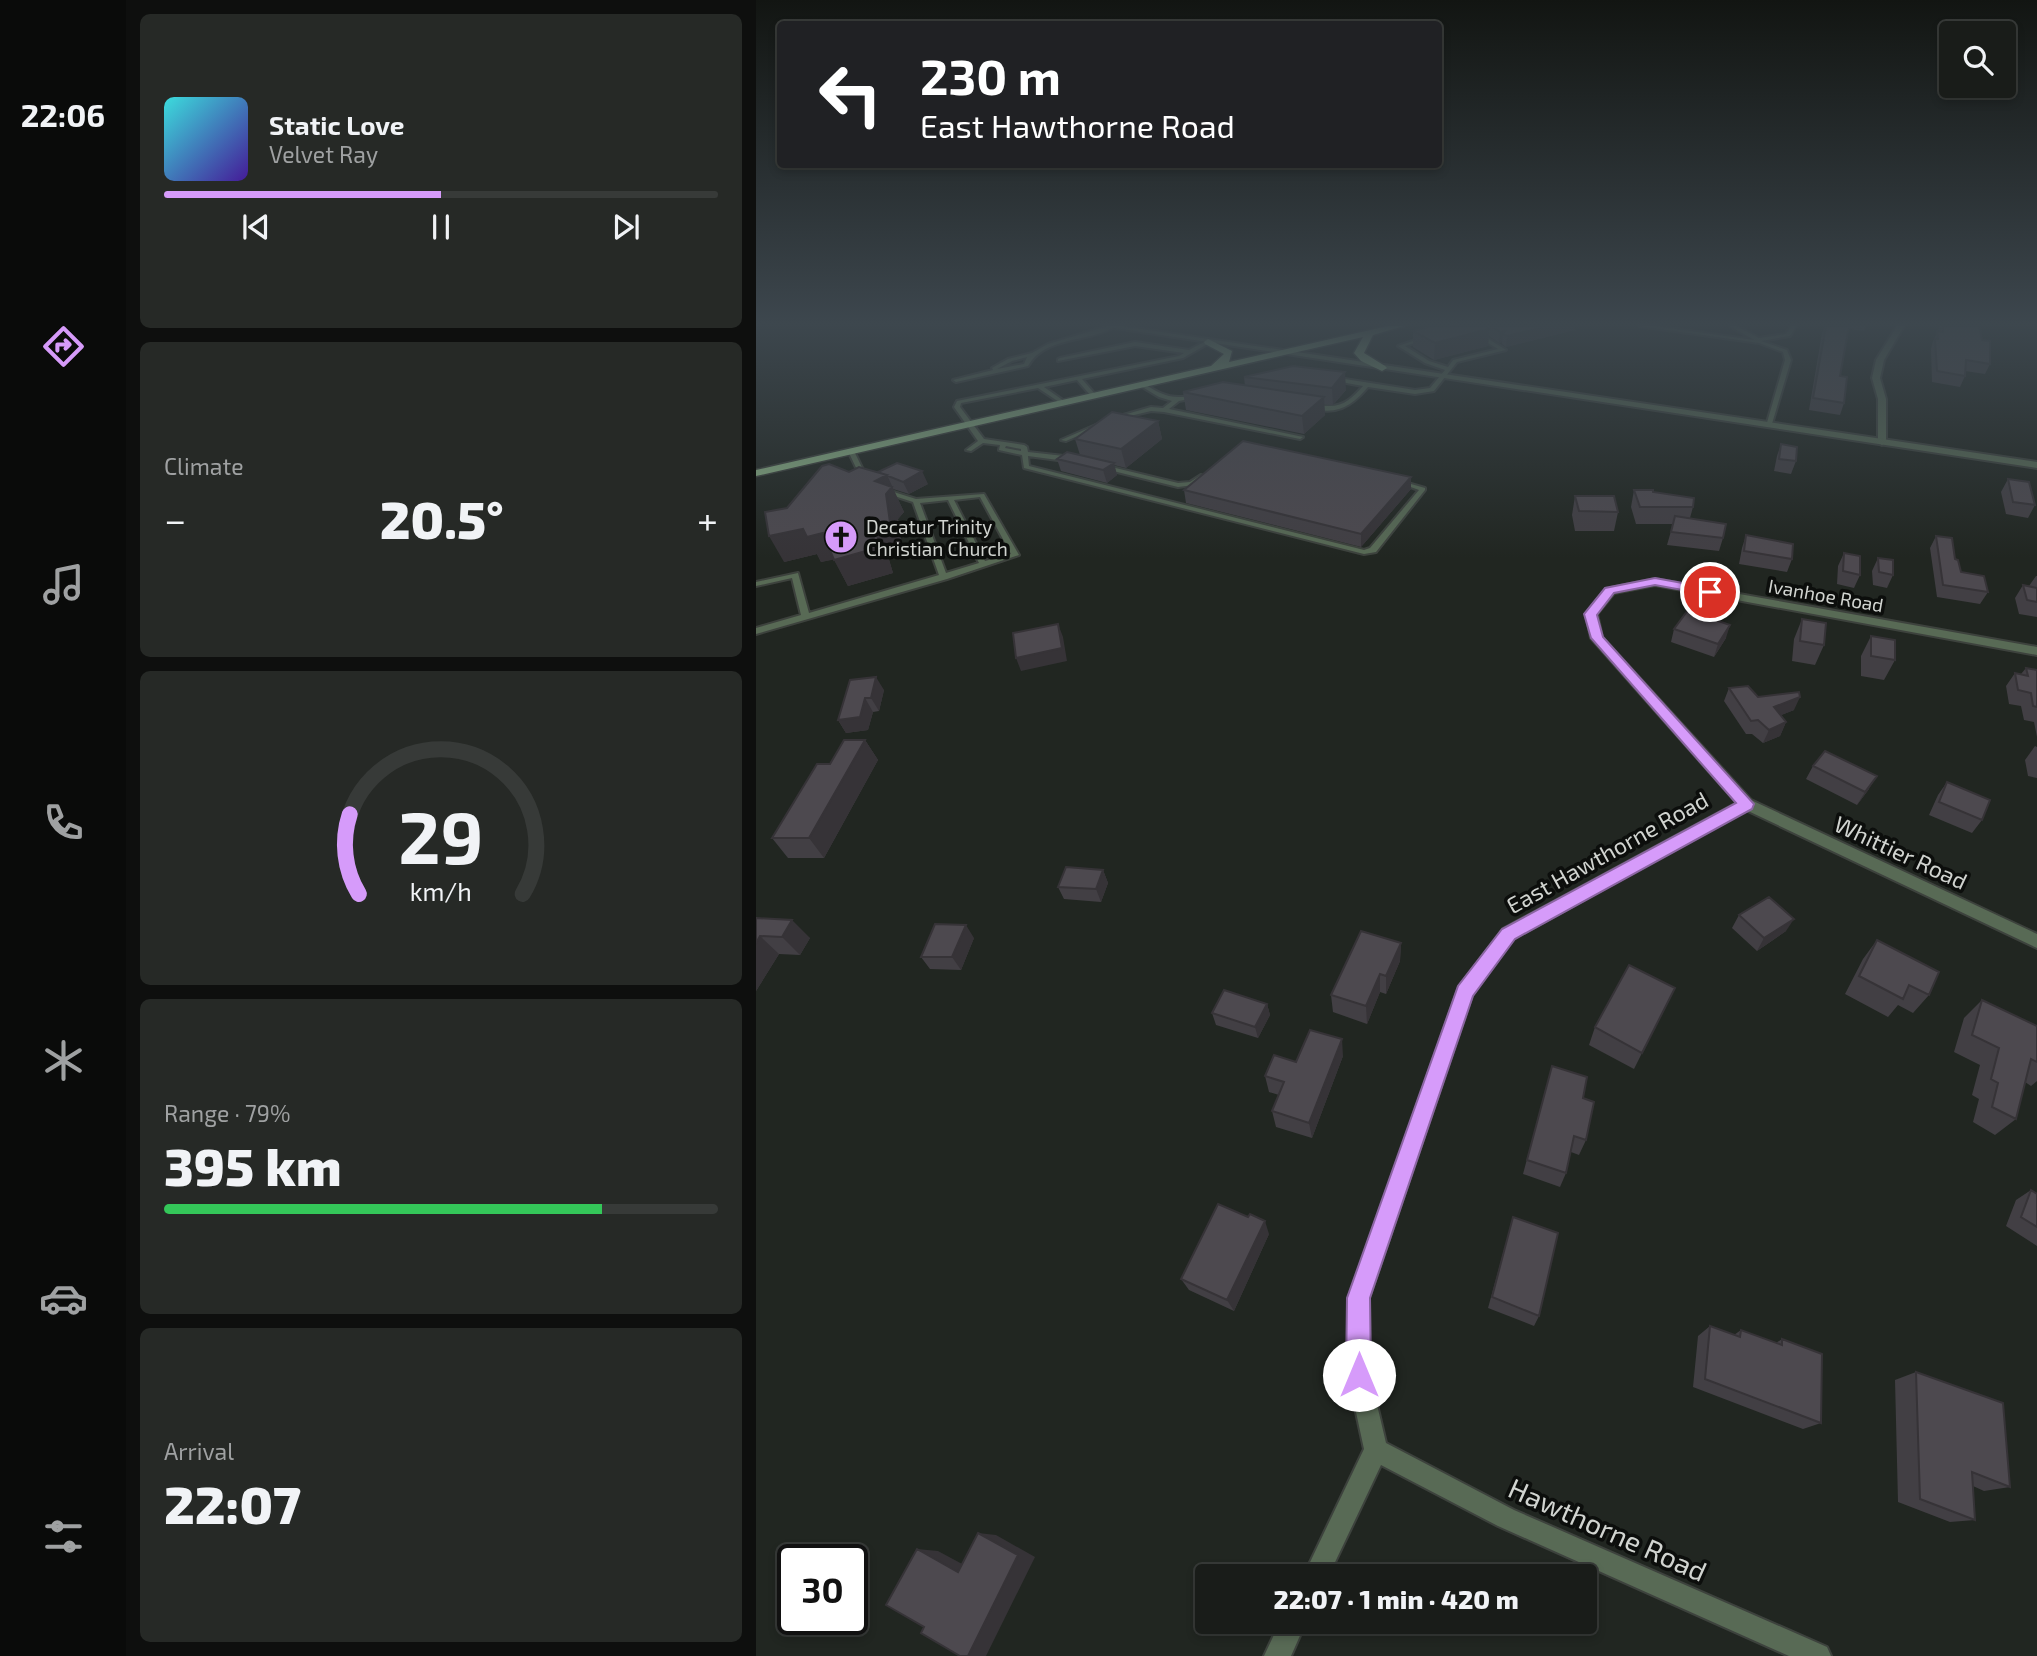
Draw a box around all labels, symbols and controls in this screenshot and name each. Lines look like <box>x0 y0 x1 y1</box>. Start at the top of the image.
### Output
map controls <box>1939 21 2016 98</box>
button: search <box>1939 21 2016 98</box>
text: 230 m <box>920 46 1061 105</box>
icon: left <box>805 49 896 140</box>
text: 22:06 <box>21 95 105 133</box>
text: East Hawthorne Road <box>920 106 1235 144</box>
text: Static Love <box>269 109 405 140</box>
text: Velvet Ray <box>269 140 378 168</box>
icon: previous <box>237 208 275 246</box>
icon: pause <box>422 208 460 246</box>
icon: next <box>607 208 645 246</box>
icon: directions <box>39 322 88 371</box>
text: Climate <box>164 452 244 480</box>
text: 20.5° <box>380 487 504 549</box>
text: − <box>164 496 186 542</box>
text: + <box>697 496 718 542</box>
place label: Decatur Trinity Christian Church <box>866 515 1008 560</box>
church icon: Decatur Trinity Christian Church <box>822 518 860 556</box>
icon: music <box>39 560 88 609</box>
pin <box>1680 562 1740 622</box>
icon: arrive <box>1691 573 1729 611</box>
street label: Ivanhoe Road <box>1767 574 1885 616</box>
street label: East Hawthorne Road <box>1501 785 1713 919</box>
text: 29 <box>398 791 484 879</box>
icon: phone <box>39 798 88 847</box>
street label: Whittier Road <box>1830 809 1972 895</box>
text: km/h <box>410 876 472 906</box>
icon: climate <box>39 1036 88 1085</box>
text: Range · 79% <box>164 1099 290 1127</box>
text: 395 km <box>164 1134 342 1196</box>
icon: car <box>39 1274 88 1323</box>
position arrow <box>1322 1338 1396 1412</box>
text: Arrival <box>164 1437 234 1465</box>
street label: Hawthorne Road <box>1504 1470 1712 1588</box>
text: 22:07 <box>164 1472 301 1534</box>
icon: filters <box>39 1512 88 1561</box>
speed limit sign: 30 <box>777 1544 868 1635</box>
text: 22:07 · 1 min · 420 m <box>1273 1583 1519 1614</box>

